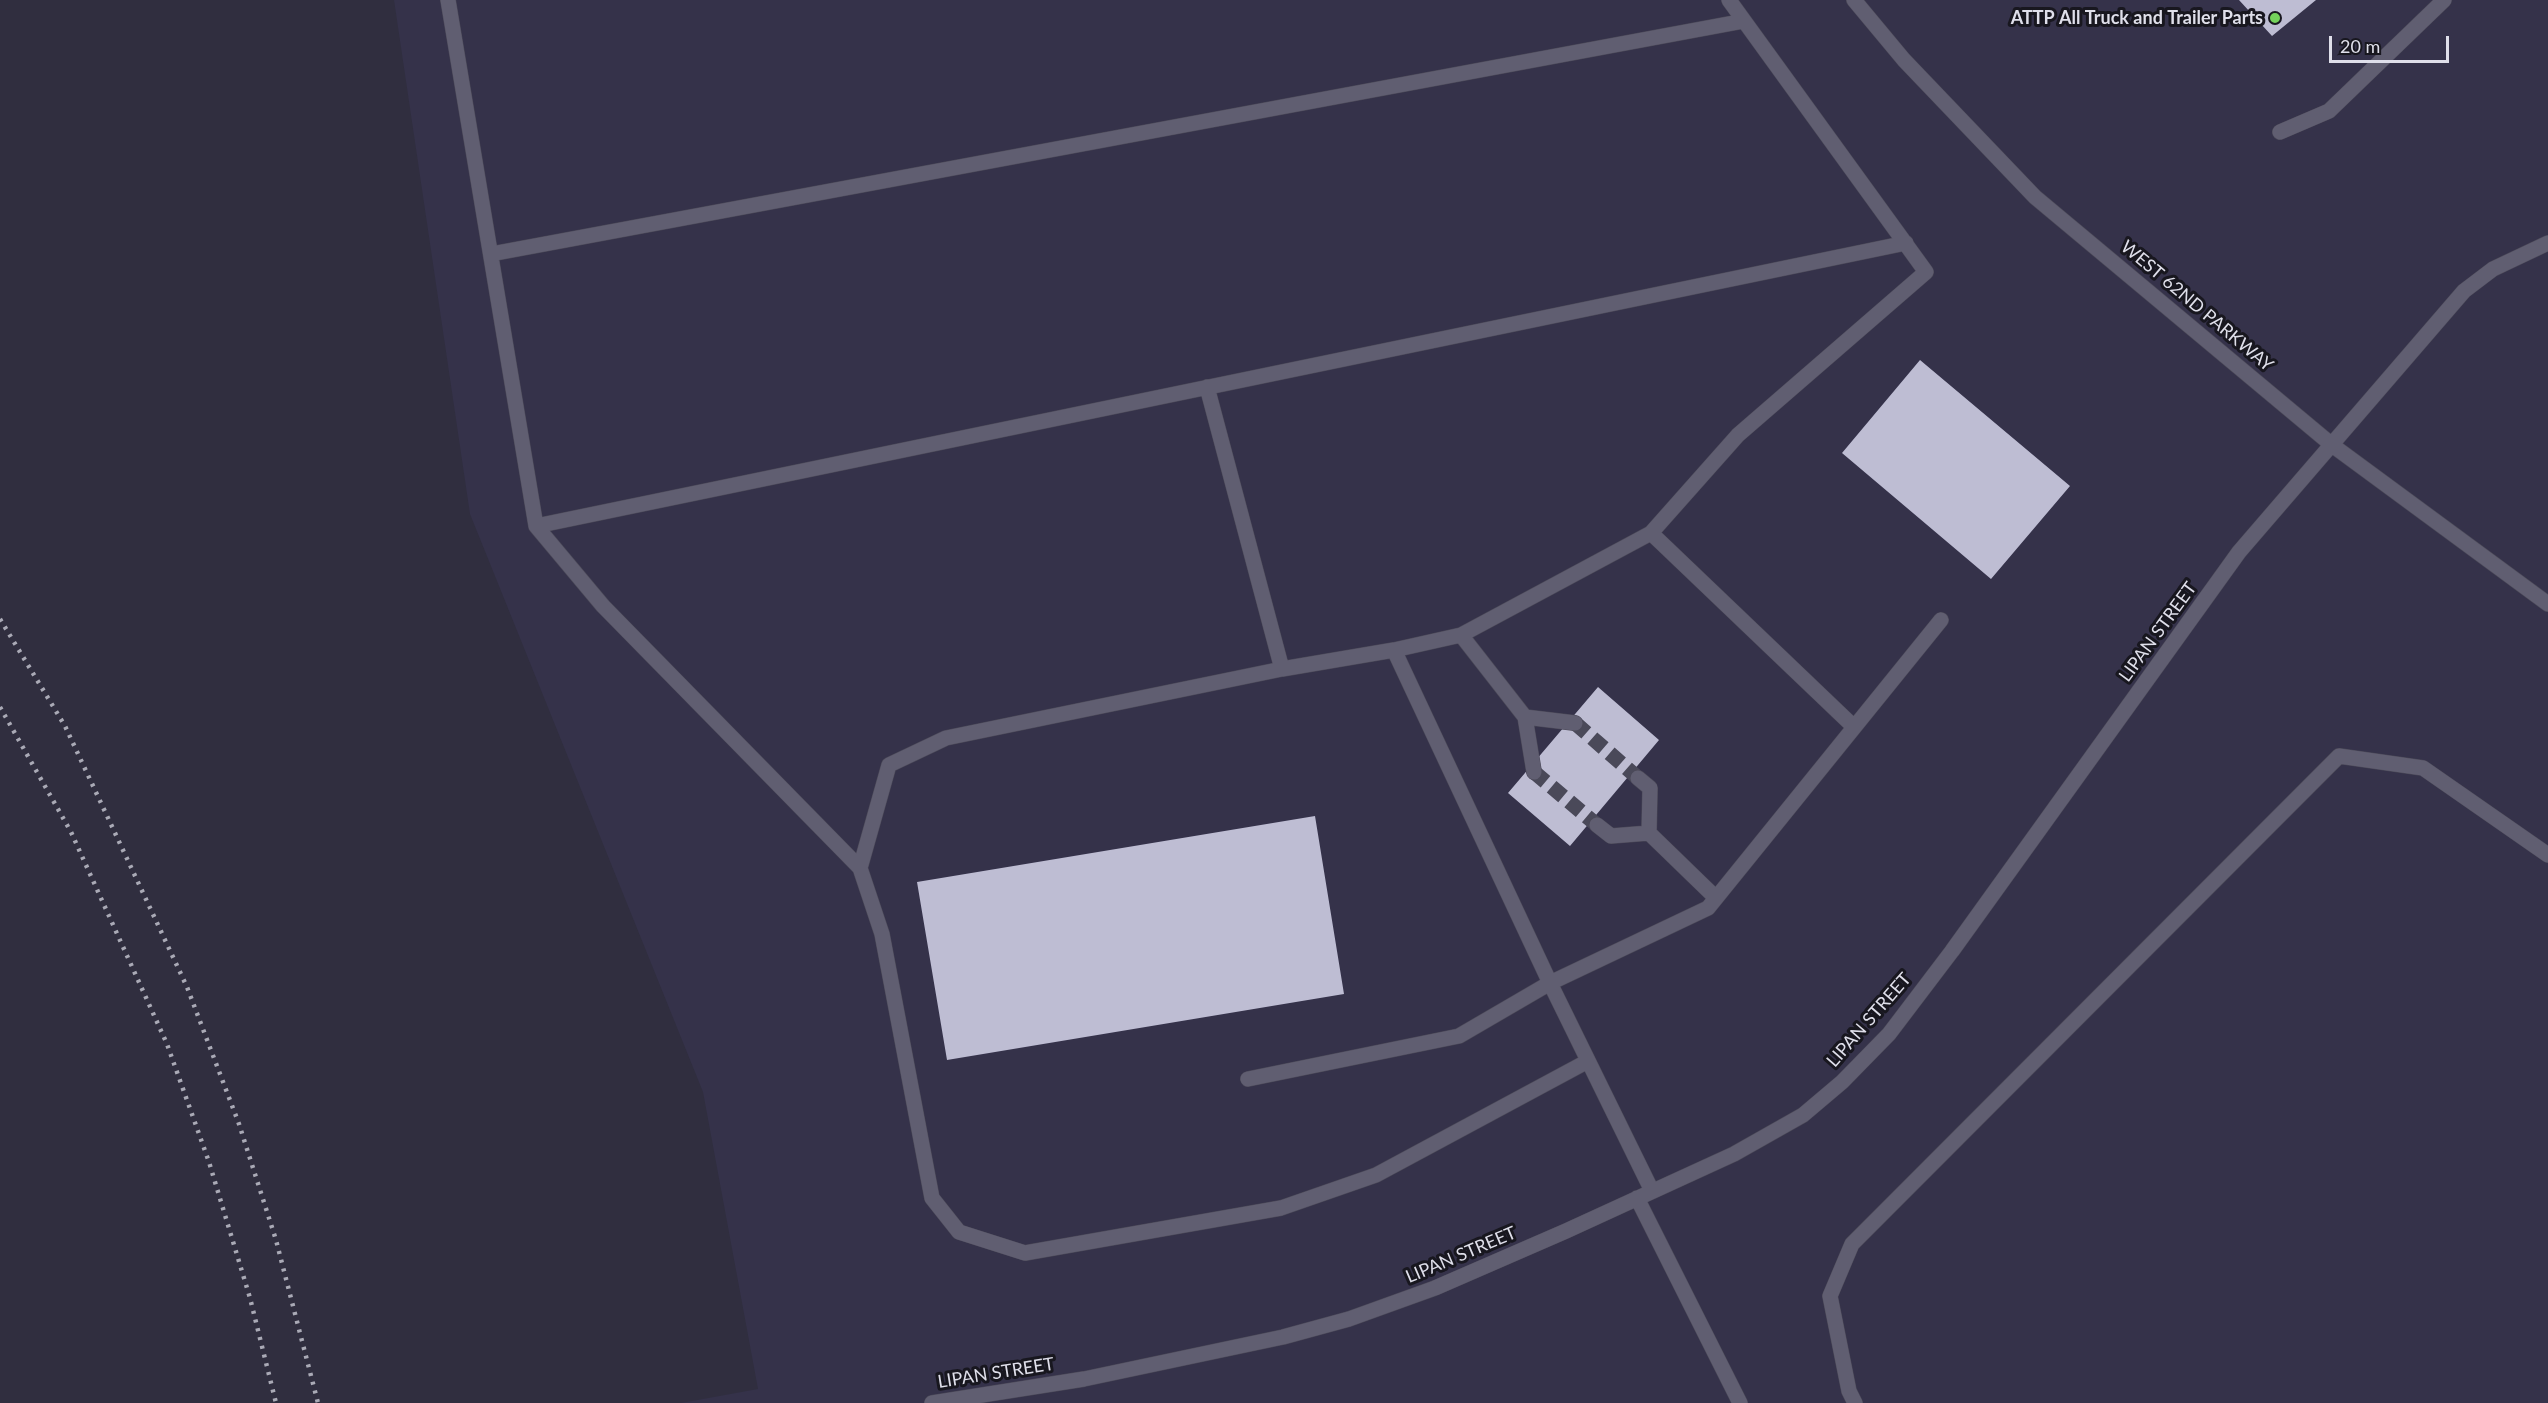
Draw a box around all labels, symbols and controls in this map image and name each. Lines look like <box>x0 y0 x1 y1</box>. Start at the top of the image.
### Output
place label: ATTP All Truck and Trailer Parts <box>2011 7 2263 29</box>
marker: ATTP All Truck and Trailer Parts <box>2268 11 2282 25</box>
scale bar <box>2332 24 2452 62</box>
text: 20 m <box>2340 35 2380 57</box>
street label: WEST 62ND PARKWAY <box>2116 236 2278 376</box>
street label: LIPAN STREET <box>2115 578 2201 686</box>
street label: LIPAN STREET <box>1822 968 1916 1072</box>
street label: LIPAN STREET <box>1403 1222 1519 1288</box>
street label: LIPAN STREET <box>936 1353 1056 1393</box>

